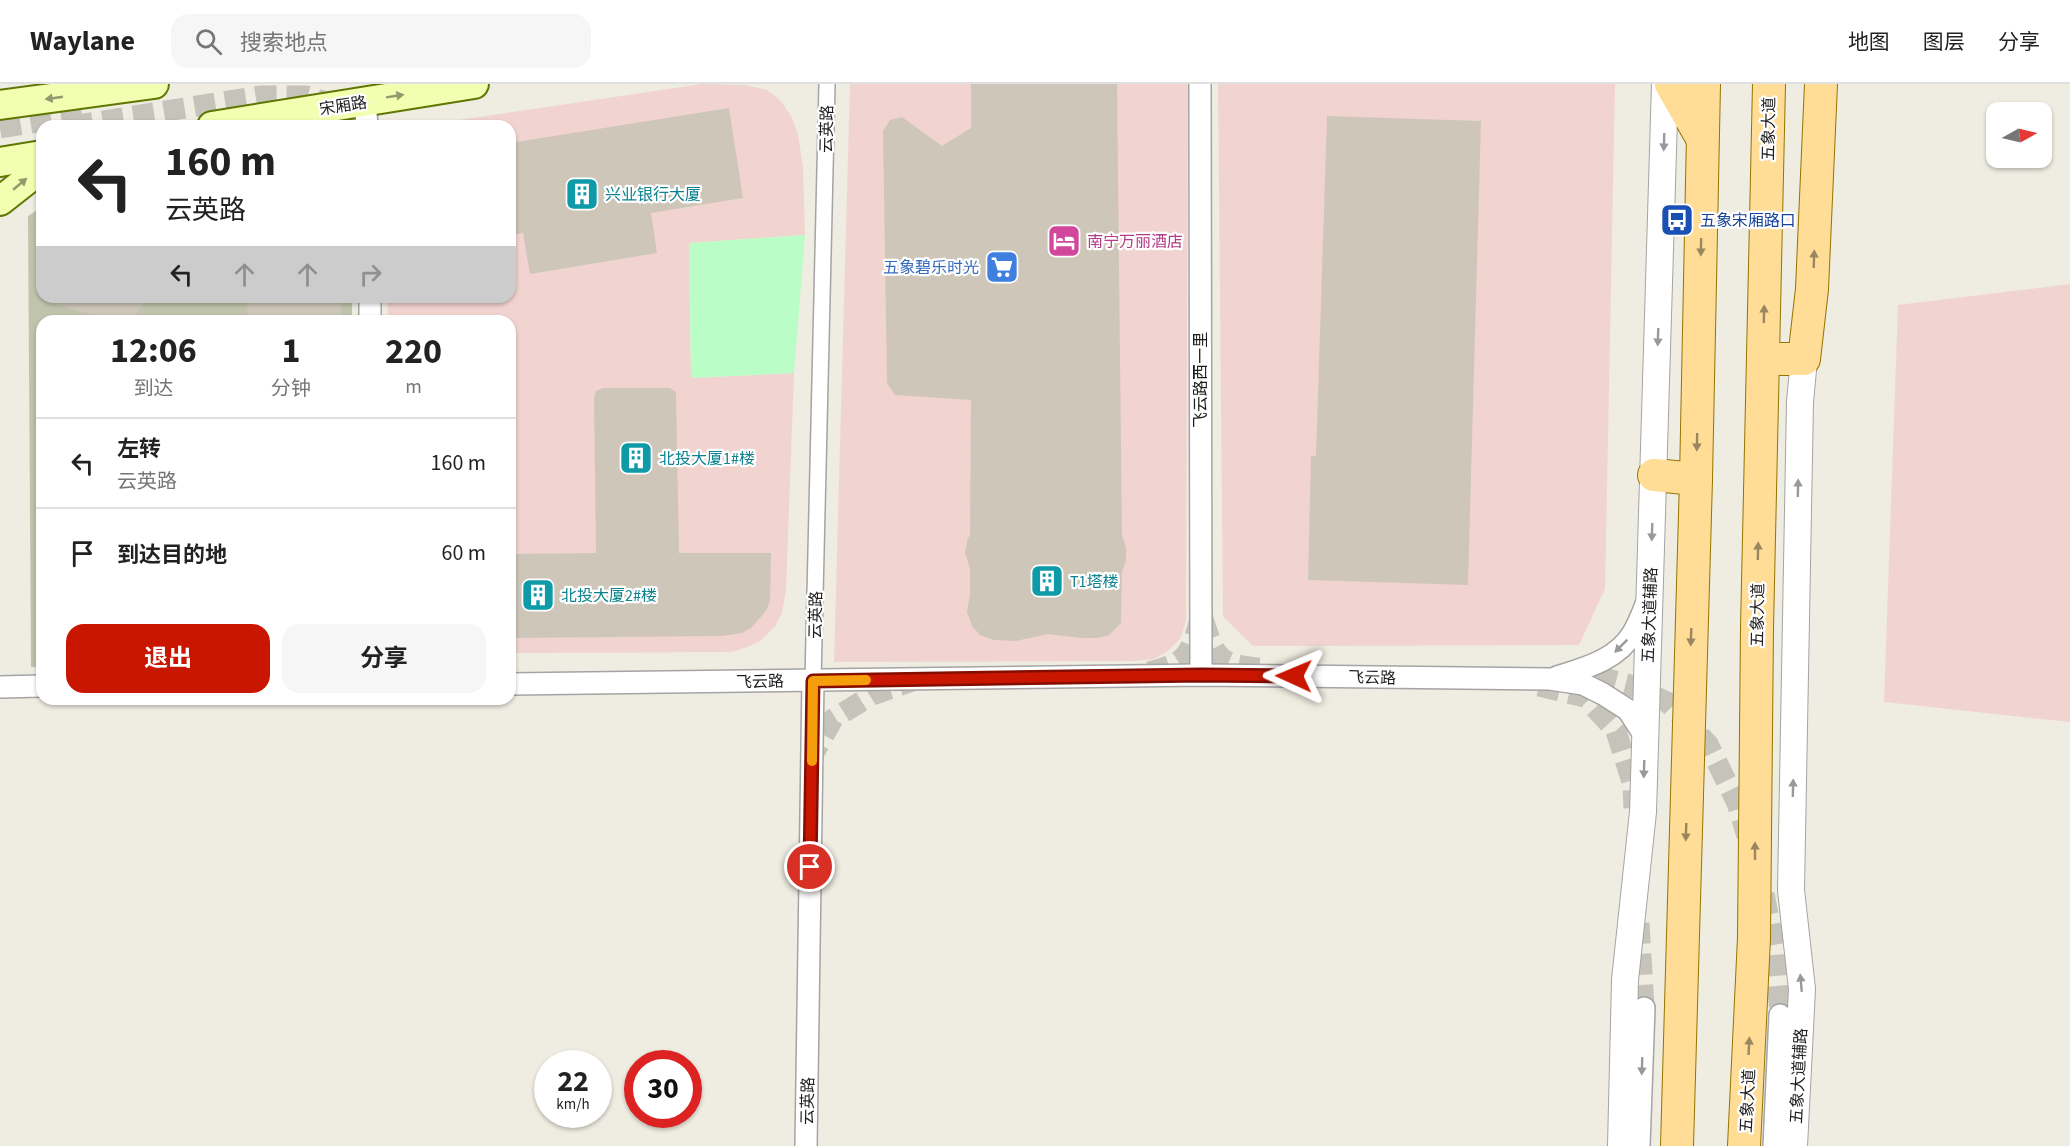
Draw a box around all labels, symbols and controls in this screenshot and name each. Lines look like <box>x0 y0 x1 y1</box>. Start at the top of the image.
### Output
search box <box>171 14 591 68</box>
text: Waylane <box>30 21 135 61</box>
icon: search <box>192 25 225 58</box>
text: 搜索地点 <box>240 27 328 59</box>
text: 地图 <box>1848 27 1890 57</box>
text: 图层 <box>1923 27 1965 57</box>
text: 分享 <box>1998 27 2040 57</box>
street label: 宋厢路 <box>318 91 369 121</box>
one-way arrow <box>385 92 404 101</box>
one-way arrow <box>44 93 63 102</box>
street label: 五象大道 <box>1757 97 1781 161</box>
north arrow <box>1986 102 2052 168</box>
map controls <box>1986 102 2052 168</box>
street label: 云英路 <box>816 105 838 153</box>
text: 160 m <box>165 132 276 192</box>
one-way arrow <box>1659 133 1668 152</box>
icon: left <box>66 144 144 222</box>
building icon: 兴业银行大厦 <box>564 176 600 212</box>
one-way arrow <box>12 177 28 190</box>
place label: 兴业银行大厦 <box>605 184 701 206</box>
text: 云英路 <box>165 191 246 230</box>
bus stop icon: 五象宋厢路口 <box>1659 202 1695 238</box>
place label: 五象宋厢路口 <box>1700 210 1796 232</box>
hotel icon: 南宁万丽酒店 <box>1046 223 1082 259</box>
place label: 南宁万丽酒店 <box>1087 231 1183 253</box>
one-way arrow <box>1696 238 1705 257</box>
supermarket icon: 五象碧乐时光 <box>984 249 1020 285</box>
one-way arrow <box>1809 250 1818 269</box>
place label: 五象碧乐时光 <box>883 257 979 279</box>
icon: left <box>165 258 198 291</box>
icon: ahead <box>228 258 261 291</box>
icon: ahead <box>291 258 324 291</box>
icon: right <box>354 258 387 291</box>
one-way arrow <box>1759 304 1769 323</box>
text: 12:06 <box>110 325 197 376</box>
text: 1 <box>281 325 300 376</box>
text: 220 <box>385 326 442 377</box>
one-way arrow <box>1653 328 1663 347</box>
street label: 飞云路西一里 <box>1190 332 1212 428</box>
text: m <box>405 373 422 401</box>
text: 到达 <box>133 375 173 403</box>
text: 分钟 <box>271 375 311 403</box>
text: 左转 <box>117 433 161 465</box>
one-way arrow <box>1692 433 1702 452</box>
building icon: 北投大厦1#楼 <box>618 440 654 476</box>
icon: left <box>66 447 99 480</box>
text: 160 m <box>431 447 486 479</box>
place label: 北投大厦1#楼 <box>659 448 755 470</box>
text: 云英路 <box>117 468 177 496</box>
one-way arrow <box>1793 479 1803 498</box>
one-way arrow <box>1647 523 1657 542</box>
icon: arrive <box>66 537 99 570</box>
text: 60 m <box>441 537 486 569</box>
text: 到达目的地 <box>117 539 227 571</box>
one-way arrow <box>1754 541 1763 560</box>
building icon: T1塔楼 <box>1029 563 1065 599</box>
street label: 五象大道辅路 <box>1637 567 1663 663</box>
place label: T1塔楼 <box>1070 571 1119 593</box>
building icon: 北投大厦2#楼 <box>520 577 556 613</box>
street label: 五象大道 <box>1746 583 1770 647</box>
place label: 北投大厦2#楼 <box>561 585 657 607</box>
street label: 云英路 <box>805 591 827 639</box>
button: 退出 <box>66 624 270 693</box>
button: 分享 <box>282 624 486 693</box>
one-way arrow <box>1687 628 1696 647</box>
one-way arrow <box>1614 638 1628 653</box>
position arrow <box>1262 644 1326 708</box>
street label: 飞云路 <box>1348 667 1396 689</box>
street label: 飞云路 <box>736 671 784 693</box>
one-way arrow <box>1640 760 1649 779</box>
one-way arrow <box>1788 779 1798 798</box>
one-way arrow <box>1681 823 1690 842</box>
pin <box>784 841 835 892</box>
one-way arrow <box>1750 841 1760 860</box>
icon: arrive <box>793 850 826 883</box>
one-way arrow <box>1796 973 1806 992</box>
street label: 五象大道辅路 <box>1786 1028 1812 1125</box>
one-way arrow <box>1745 1036 1754 1055</box>
speed limit sign: 30 <box>624 1050 702 1128</box>
one-way arrow <box>1637 1057 1646 1076</box>
text: 22 <box>557 1060 589 1103</box>
street label: 五象大道 <box>1735 1069 1761 1134</box>
street label: 云英路 <box>797 1077 819 1125</box>
text: km/h <box>556 1094 590 1115</box>

